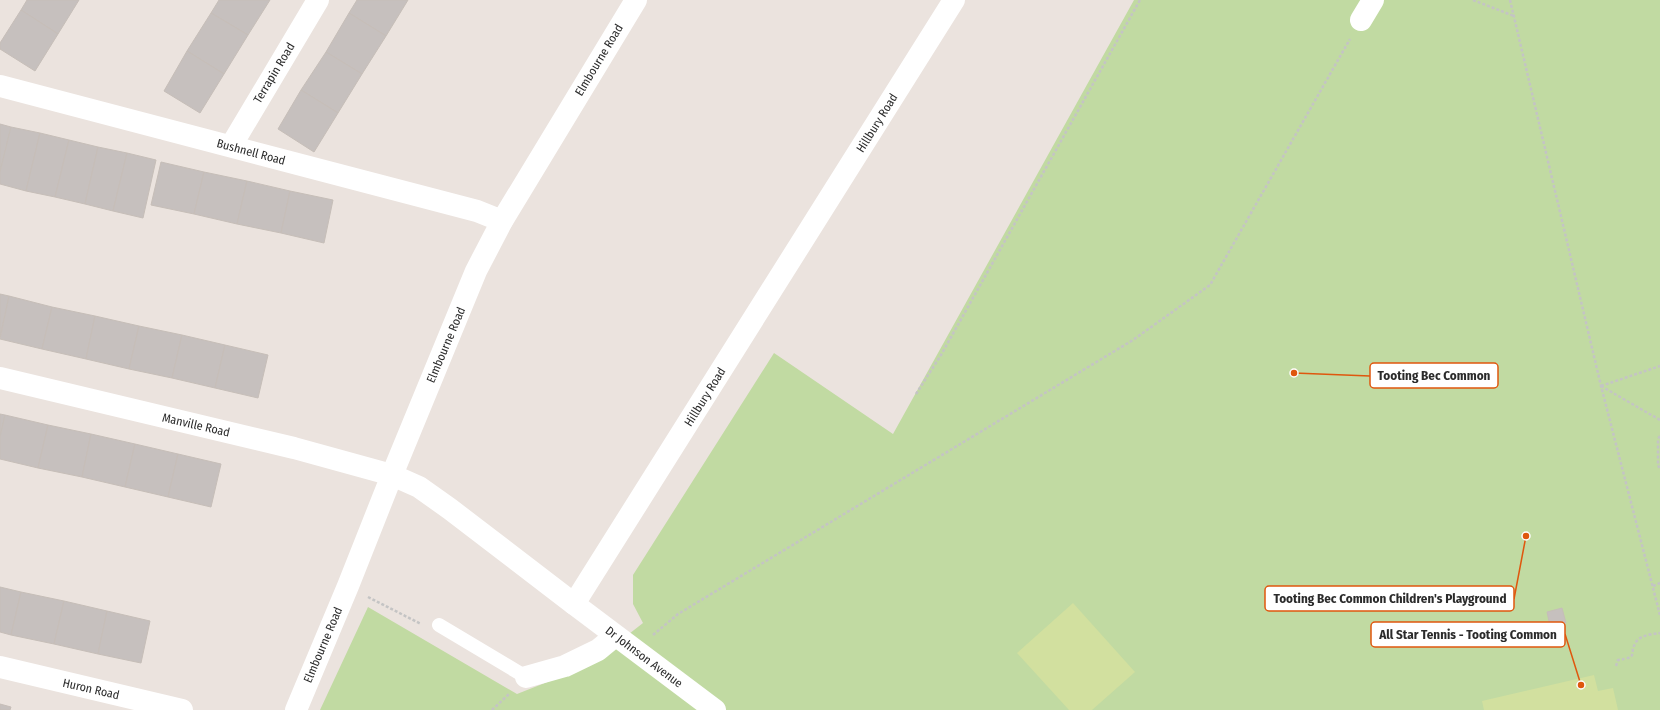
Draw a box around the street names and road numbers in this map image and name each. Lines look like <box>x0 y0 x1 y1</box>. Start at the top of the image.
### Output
street label: Elmbourne Road <box>572 22 626 98</box>
street label: Terrapin Road <box>250 40 298 106</box>
street label: Hillbury Road <box>853 91 901 155</box>
street label: Bushnell Road <box>215 136 287 168</box>
street label: Elmbourne Road <box>424 305 468 385</box>
street label: Hillbury Road <box>681 365 729 429</box>
street label: Manville Road <box>161 410 231 440</box>
street label: Elmbourne Road <box>301 605 345 685</box>
street label: Dr Johnson Avenue <box>603 623 685 691</box>
street label: Huron Road <box>61 676 121 702</box>

